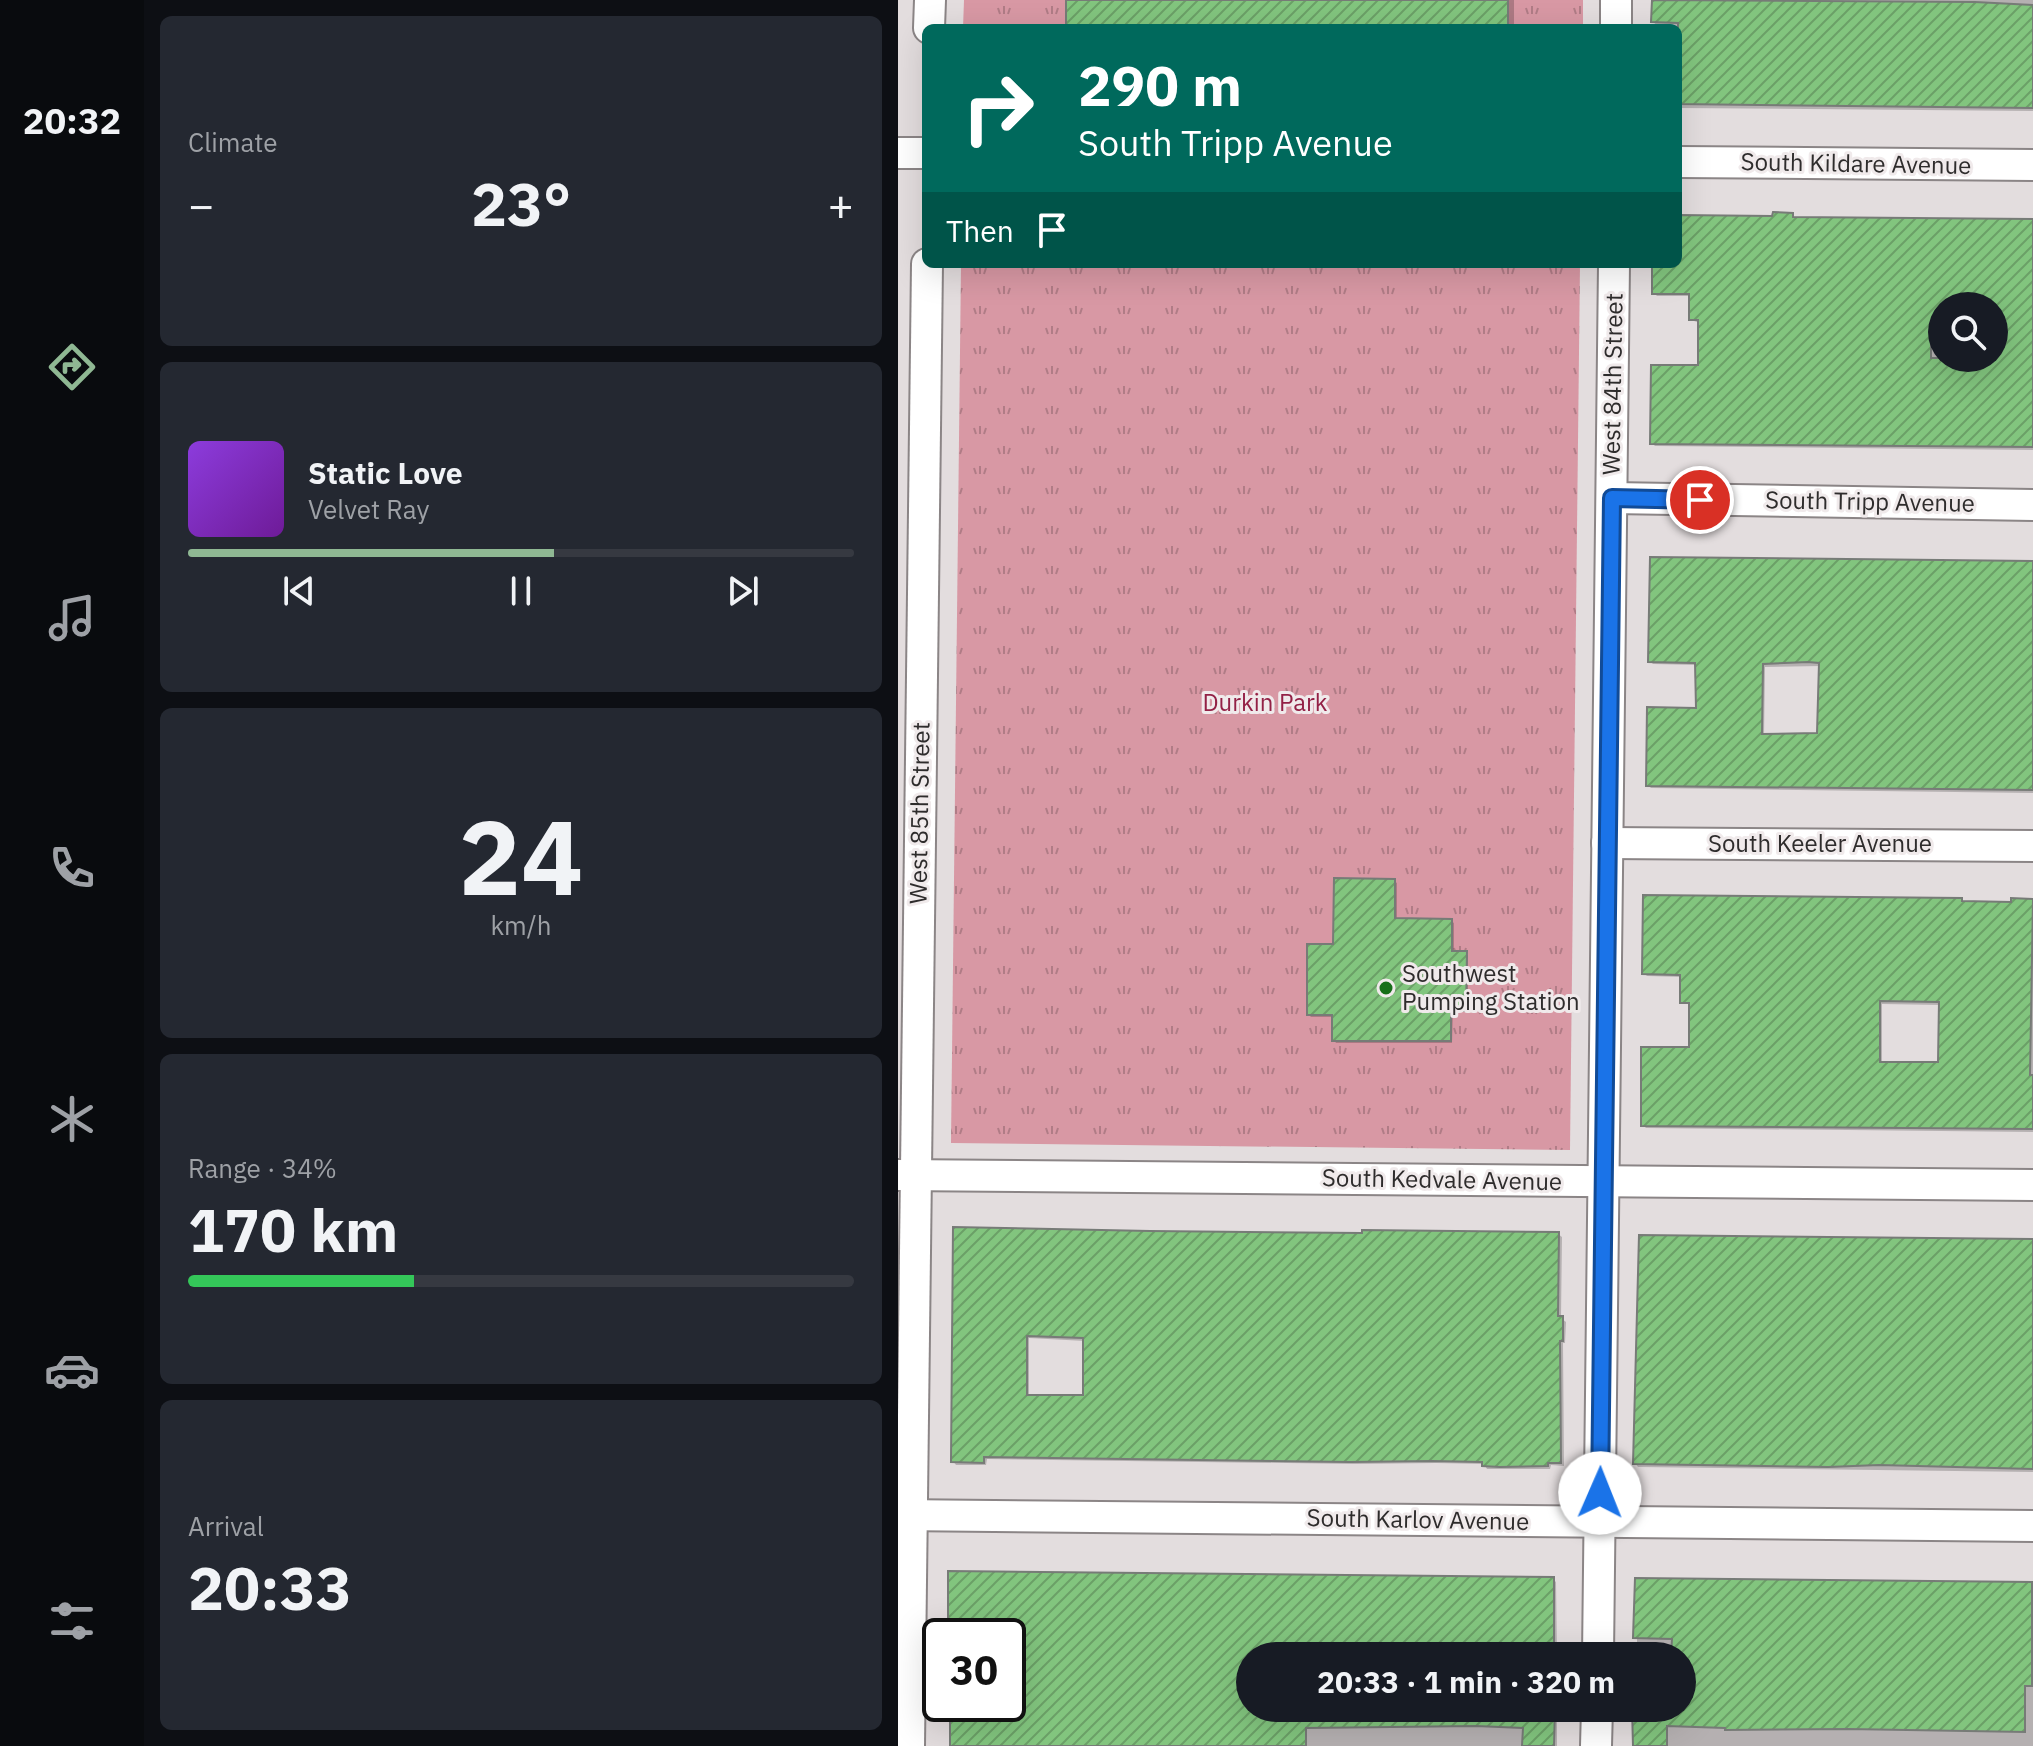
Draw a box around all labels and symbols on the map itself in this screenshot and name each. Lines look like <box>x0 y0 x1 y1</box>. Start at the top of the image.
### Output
street label: South Kildare Avenue <box>1740 145 1972 181</box>
street label: West 84th Street <box>1594 293 1630 475</box>
pin <box>1666 466 1734 534</box>
street label: South Tripp Avenue <box>1765 483 1975 519</box>
park label: Durkin Park <box>1202 686 1328 718</box>
street label: West 85th Street <box>901 722 937 904</box>
street label: South Keeler Avenue <box>1708 827 1932 859</box>
place label: Southwest Pumping Station <box>1402 957 1580 1017</box>
marker: Southwest Pumping Station <box>1377 979 1395 997</box>
street label: South Kedvale Avenue <box>1322 1161 1562 1197</box>
position arrow <box>1558 1451 1642 1535</box>
street label: South Karlov Avenue <box>1306 1501 1530 1537</box>
speed limit sign: 30 <box>922 1618 1026 1722</box>

